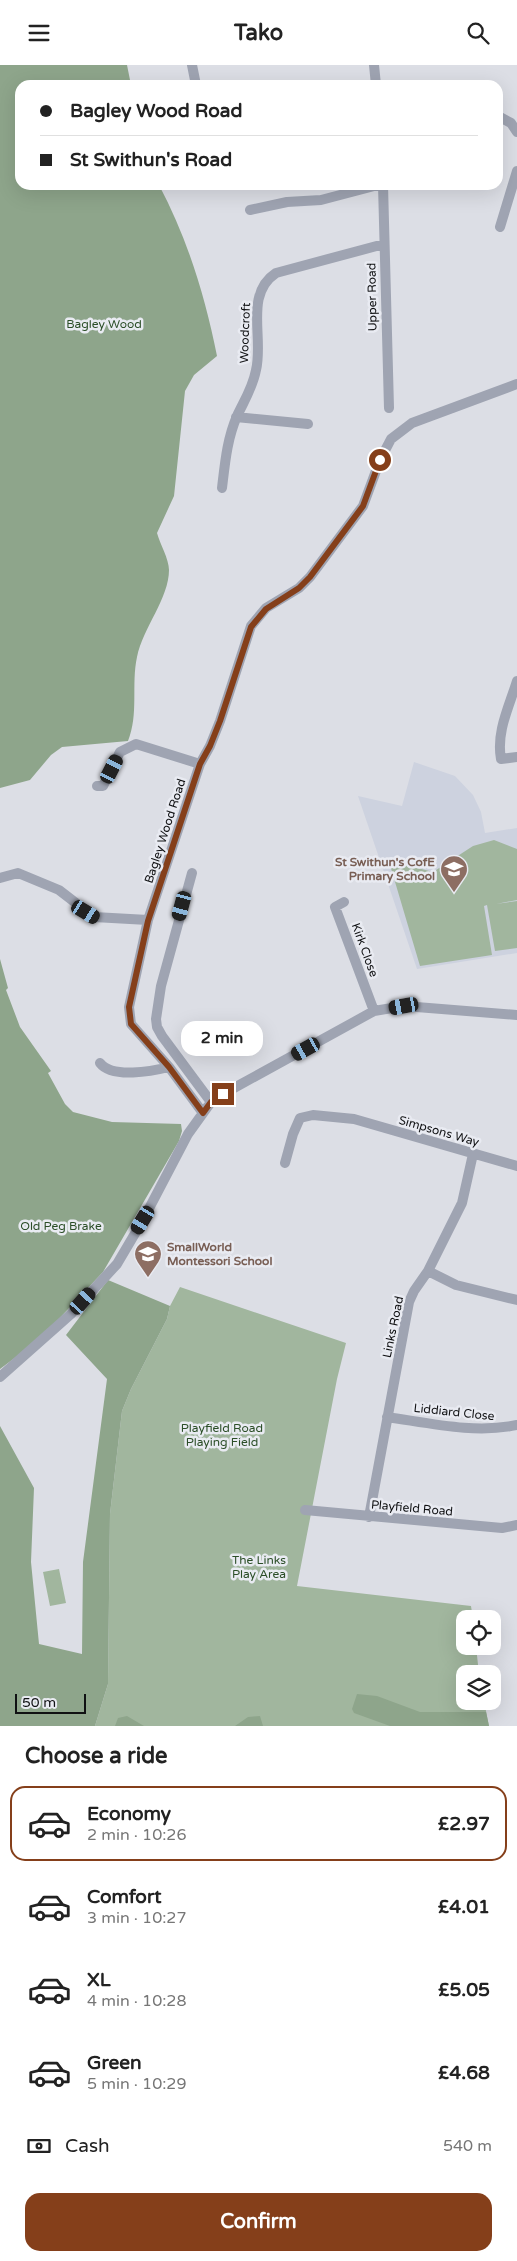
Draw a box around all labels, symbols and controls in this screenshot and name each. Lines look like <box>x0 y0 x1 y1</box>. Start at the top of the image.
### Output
icon: menu <box>25 19 53 47</box>
icon: search <box>464 19 492 47</box>
text: Tako <box>234 20 283 46</box>
text: Bagley Wood Road <box>70 100 243 122</box>
text: St Swithun's Road <box>70 149 232 171</box>
street label: Upper Road <box>364 263 380 331</box>
street label: Woodcroft <box>237 302 253 364</box>
park label: Bagley Wood <box>66 317 142 331</box>
route start <box>369 449 391 471</box>
car <box>98 752 125 786</box>
street label: Bagley Wood Road <box>142 777 188 885</box>
school or university icon: St Swithun's CofE Primary School <box>439 854 469 893</box>
place label: St Swithun's CofE Primary School <box>335 855 435 884</box>
car <box>170 890 193 922</box>
car <box>69 898 102 926</box>
street label: Kirk Close <box>349 921 381 979</box>
car <box>387 996 420 1016</box>
callout: 2 min <box>182 1021 264 1057</box>
text: 2 min <box>201 1028 243 1048</box>
car <box>289 1035 322 1063</box>
route end <box>212 1083 234 1105</box>
street label: Simpsons Way <box>397 1113 481 1149</box>
car <box>128 1203 157 1237</box>
park label: Old Peg Brake <box>20 1219 102 1233</box>
school or university icon: SmallWorld Montessori School <box>133 1239 163 1278</box>
place label: SmallWorld Montessori School <box>167 1240 272 1268</box>
car <box>67 1285 98 1317</box>
street label: Links Road <box>380 1295 406 1359</box>
street label: Liddiard Close <box>413 1401 495 1423</box>
park label: Playfield Road Playing Field <box>181 1421 263 1449</box>
street label: Playfield Road <box>370 1497 454 1519</box>
park label: The Links Play Area <box>232 1553 286 1581</box>
map controls <box>456 1610 501 1710</box>
button: locate <box>456 1610 501 1655</box>
button: layers <box>456 1665 501 1710</box>
scale bar <box>15 1691 86 1714</box>
text: 50 m <box>22 1694 56 1711</box>
text: Choose a ride <box>25 1743 168 1769</box>
icon: car <box>27 1801 72 1846</box>
text: Economy <box>87 1803 171 1825</box>
text: £2.97 <box>438 1813 490 1835</box>
text: 2 min · 10:26 <box>87 1825 186 1845</box>
icon: car <box>27 1884 72 1929</box>
text: Comfort <box>87 1886 161 1908</box>
text: £4.01 <box>438 1896 490 1918</box>
text: 3 min · 10:27 <box>87 1908 186 1928</box>
icon: car <box>27 1967 72 2012</box>
text: XL <box>87 1969 111 1991</box>
text: £5.05 <box>438 1979 490 2001</box>
text: 4 min · 10:28 <box>87 1991 186 2011</box>
icon: car <box>27 2050 72 2095</box>
text: Green <box>87 2052 141 2074</box>
text: £4.68 <box>438 2062 490 2084</box>
text: 5 min · 10:29 <box>87 2074 186 2094</box>
icon: cash <box>25 2132 53 2160</box>
text: Cash <box>65 2135 110 2157</box>
text: 540 m <box>443 2136 492 2156</box>
button: Confirm <box>25 2193 492 2251</box>

